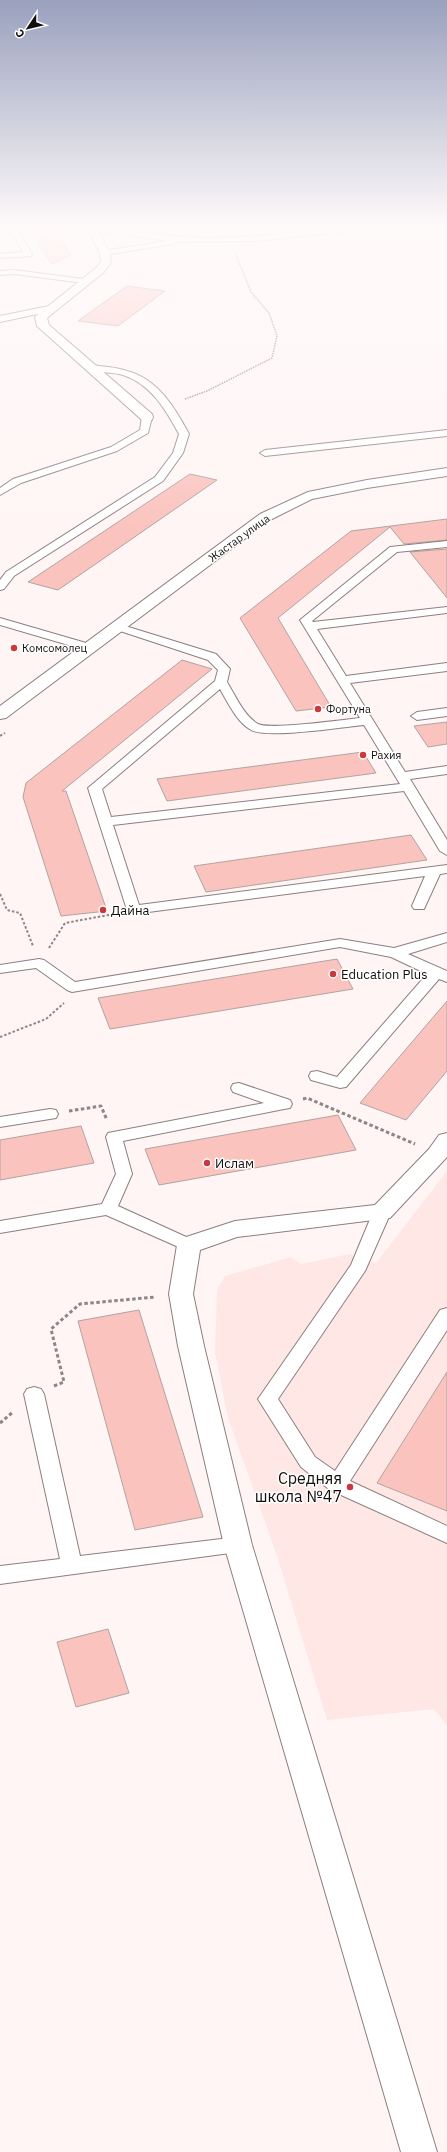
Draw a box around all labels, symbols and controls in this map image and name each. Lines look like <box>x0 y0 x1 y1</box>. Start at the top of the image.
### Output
north arrow <box>8 8 48 48</box>
text: С <box>12 27 28 41</box>
street label: Жастар улица <box>206 511 273 565</box>
place label: Комсомолец <box>22 641 87 655</box>
marker: Комсомолец <box>9 643 19 653</box>
place label: Фортуна <box>326 702 371 716</box>
marker: Фортуна <box>313 704 323 714</box>
place label: Рахия <box>371 748 401 762</box>
marker: Рахия <box>358 750 368 760</box>
place label: Дайна <box>111 902 150 919</box>
marker: Дайна <box>98 905 108 915</box>
place label: Education Plus <box>341 966 428 983</box>
marker: Education Plus <box>328 969 338 979</box>
place label: Ислам <box>215 1155 254 1172</box>
marker: Ислам <box>202 1158 212 1168</box>
place label: Средняя школа №47 <box>255 1468 342 1506</box>
marker: Средняя школа №47 <box>345 1482 355 1492</box>

